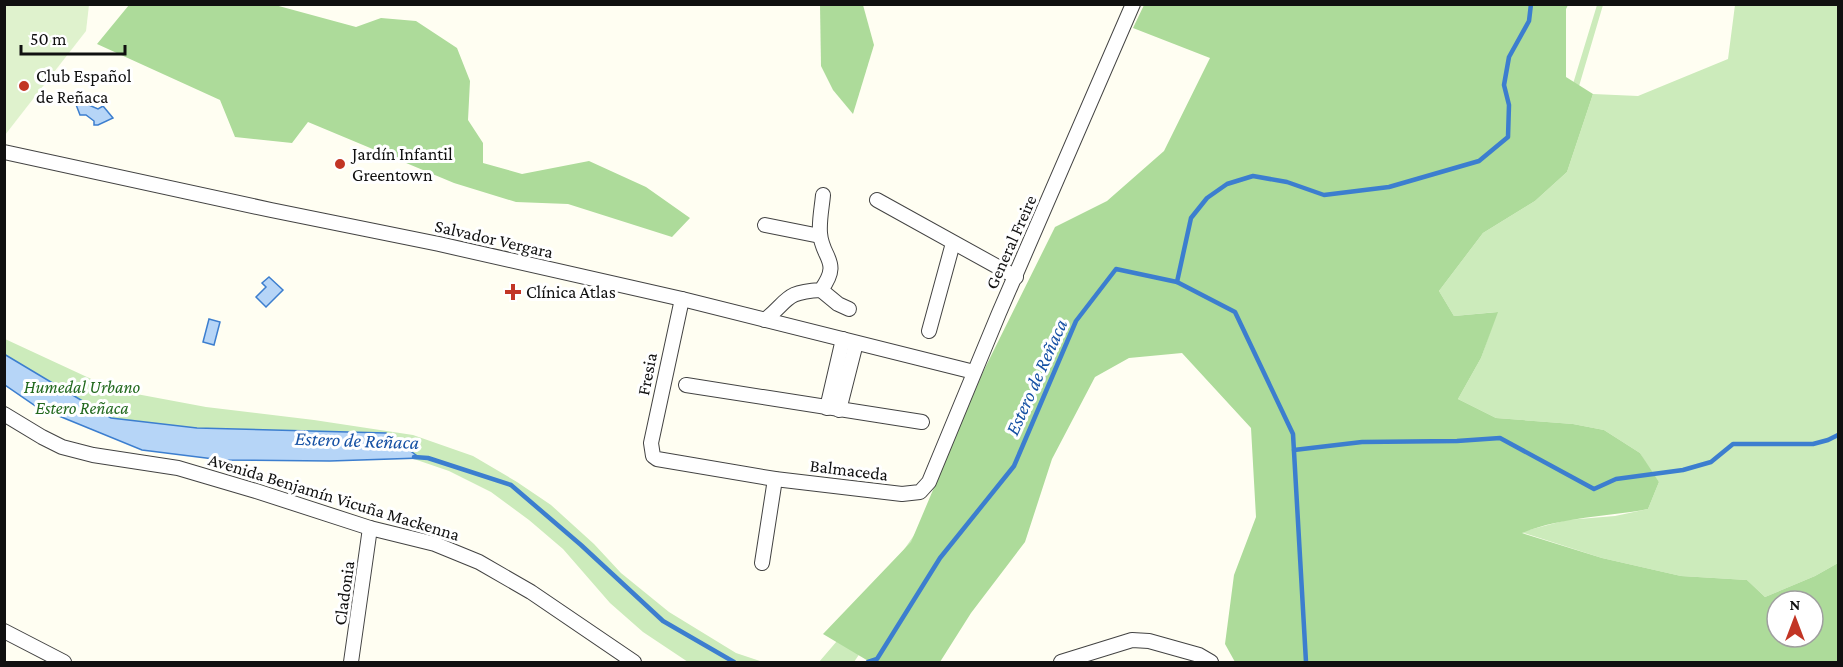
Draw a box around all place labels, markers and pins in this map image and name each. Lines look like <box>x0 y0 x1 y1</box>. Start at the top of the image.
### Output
place label: Club Español de Reñaca <box>36 66 132 107</box>
marker: Club Español de Reñaca <box>17 79 31 93</box>
place label: Jardín Infantil Greentown <box>350 144 453 185</box>
marker: Jardín Infantil Greentown <box>333 157 347 171</box>
place label: Clínica Atlas <box>526 282 616 302</box>
marker: Clínica Atlas <box>504 283 522 301</box>

